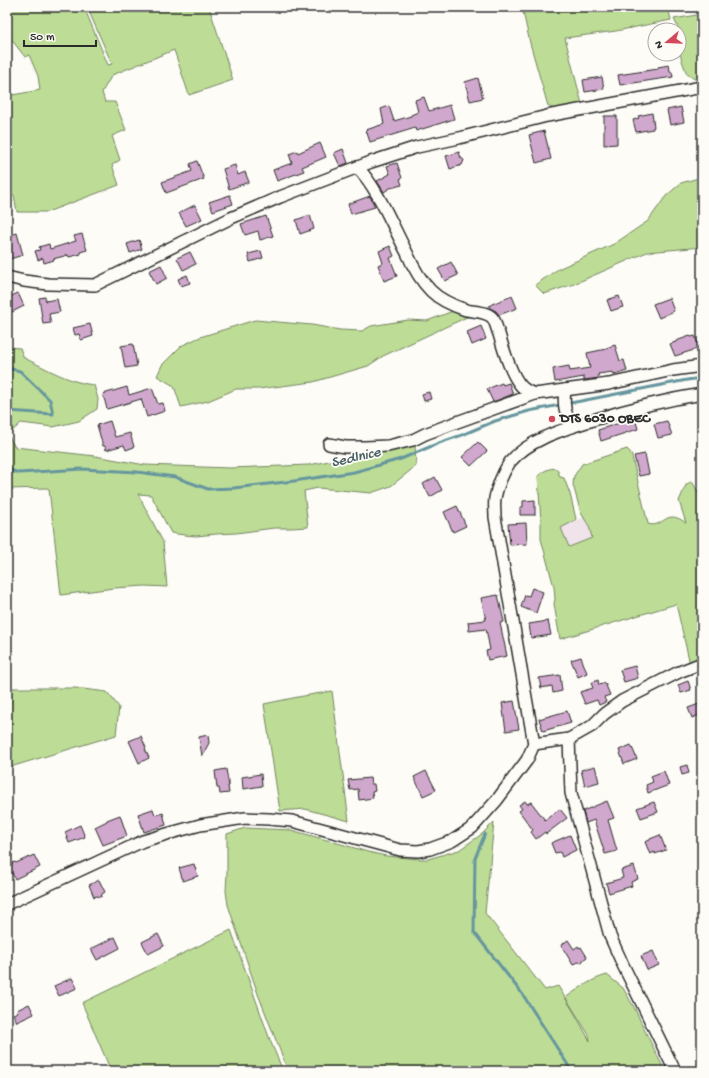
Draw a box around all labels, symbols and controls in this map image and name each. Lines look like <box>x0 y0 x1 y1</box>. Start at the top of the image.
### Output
scale bar <box>24 22 96 48</box>
north arrow <box>647 22 687 62</box>
text: 50 m <box>30 31 55 45</box>
text: N <box>653 39 666 50</box>
place label: DTS 6030 OBEC <box>558 411 651 428</box>
marker: DTS 6030 OBEC <box>547 414 557 424</box>
water label: Sedlnice <box>330 443 384 472</box>

